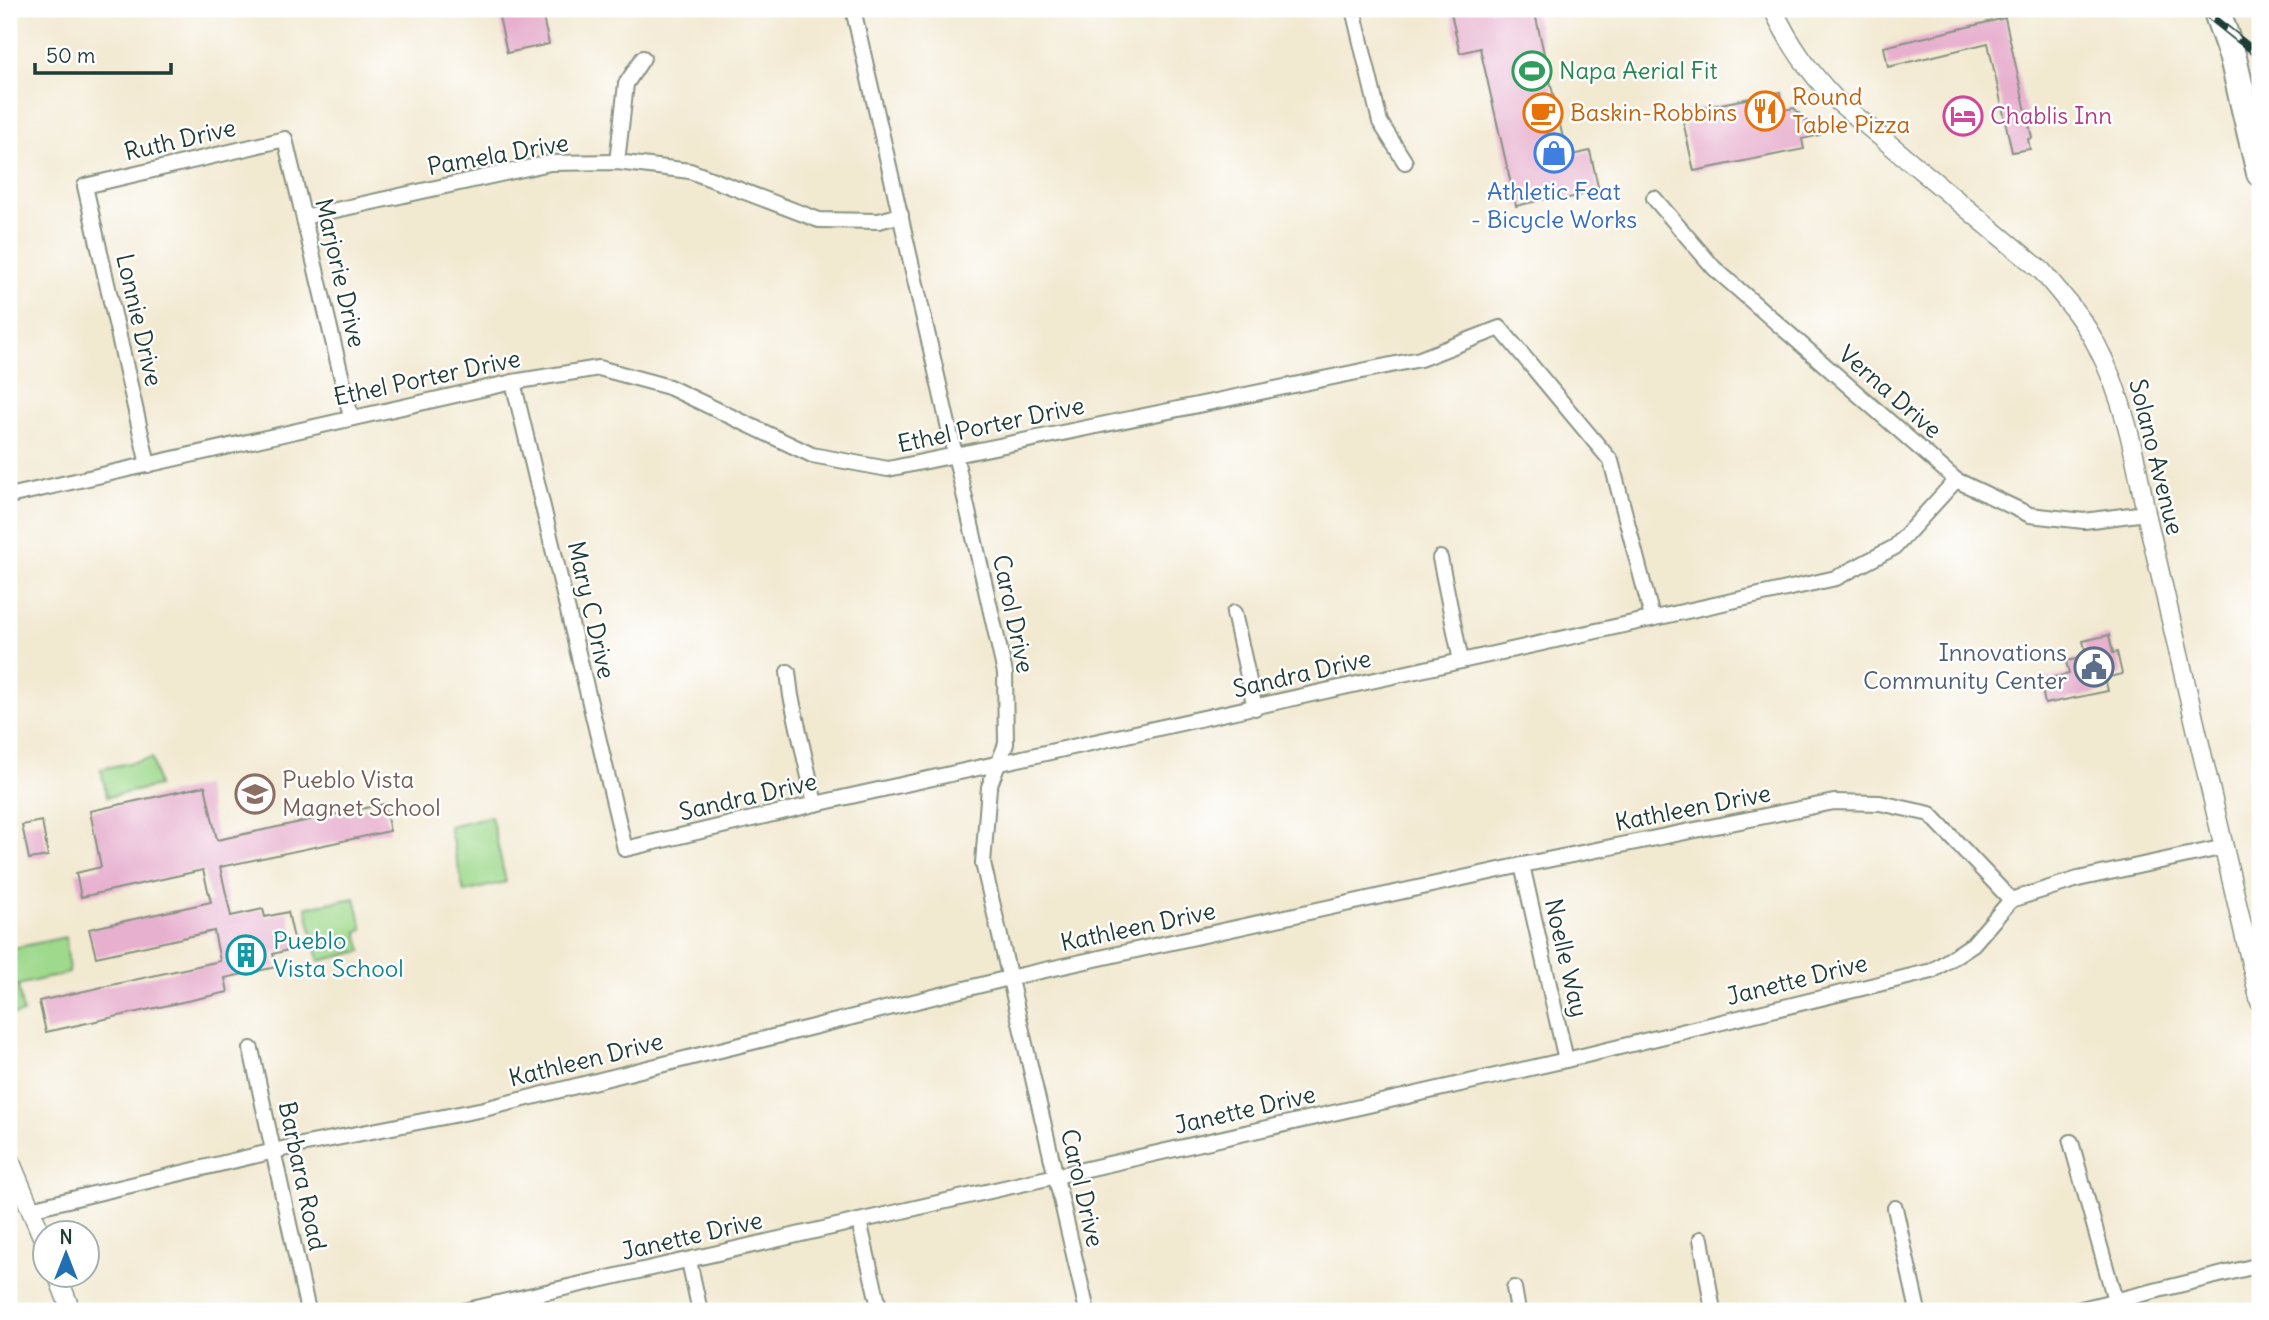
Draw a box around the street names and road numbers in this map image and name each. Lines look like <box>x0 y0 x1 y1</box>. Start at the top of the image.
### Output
street label: Ruth Drive <box>121 112 238 166</box>
street label: Pamela Drive <box>425 127 571 181</box>
street label: Marjorie Drive <box>309 195 373 350</box>
street label: Lonnie Drive <box>110 251 170 389</box>
street label: Verna Drive <box>1833 338 1948 444</box>
street label: Ethel Porter Drive <box>331 343 523 411</box>
street label: Solano Avenue <box>2123 376 2191 538</box>
street label: Ethel Porter Drive <box>895 390 1087 458</box>
street label: Mary C Drive <box>562 538 622 682</box>
street label: Carol Drive <box>987 552 1041 676</box>
street label: Sandra Drive <box>1230 643 1374 703</box>
street label: Sandra Drive <box>676 766 820 826</box>
street label: Kathleen Drive <box>1612 777 1773 837</box>
street label: Kathleen Drive <box>1057 895 1218 957</box>
street label: Noelle Way <box>1539 896 1595 1020</box>
street label: Janette Drive <box>1723 947 1870 1011</box>
street label: Kathleen Drive <box>506 1025 666 1093</box>
street label: Janette Drive <box>1171 1078 1318 1140</box>
street label: Barbara Road <box>273 1099 333 1253</box>
street label: Carol Drive <box>1055 1126 1111 1250</box>
street label: Janette Drive <box>618 1204 765 1266</box>

